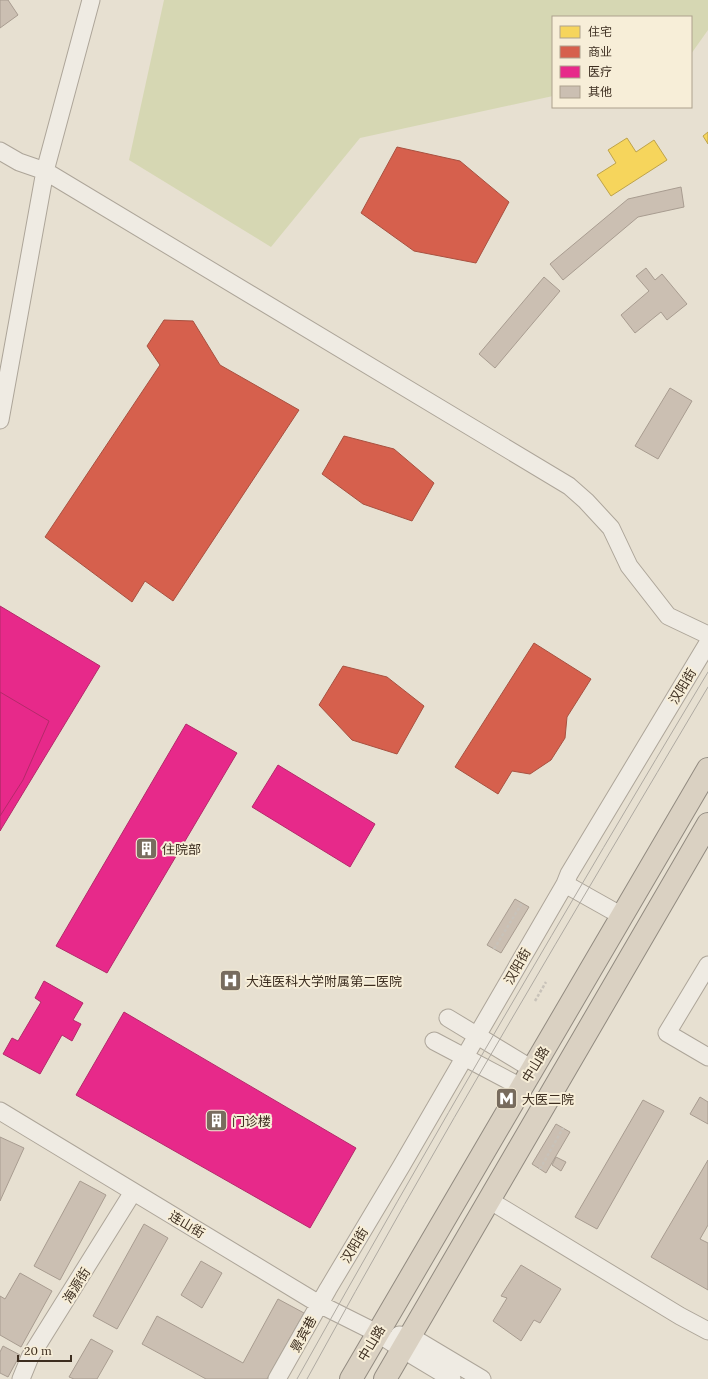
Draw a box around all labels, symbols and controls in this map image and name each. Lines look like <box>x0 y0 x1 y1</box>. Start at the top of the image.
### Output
legend <box>552 16 692 108</box>
text: 住宅 <box>588 24 612 39</box>
text: 商业 <box>588 44 612 59</box>
text: 医疗 <box>588 64 612 79</box>
text: 其他 <box>588 84 612 99</box>
street label: 汉阳街 <box>665 665 700 707</box>
building icon: 住院部 <box>133 836 159 862</box>
place label: 住院部 <box>162 841 201 858</box>
street label: 汉阳街 <box>500 945 535 987</box>
hospital icon: 大连医科大学附属第二医院 <box>218 968 244 994</box>
place label: 大连医科大学附属第二医院 <box>246 973 402 990</box>
street label: 中山路 <box>518 1043 553 1085</box>
metro station icon: 大医二院 <box>494 1086 520 1112</box>
place label: 大医二院 <box>522 1091 574 1108</box>
building icon: 门诊楼 <box>204 1108 230 1134</box>
place label: 门诊楼 <box>232 1113 271 1130</box>
street label: 连山街 <box>166 1207 208 1242</box>
street label: 汉阳街 <box>337 1224 372 1266</box>
street label: 海源街 <box>59 1264 94 1306</box>
street label: 景宾巷 <box>287 1313 320 1355</box>
street label: 中山路 <box>354 1322 389 1364</box>
scale bar <box>18 1337 71 1363</box>
text: 20 m <box>24 1343 52 1358</box>

